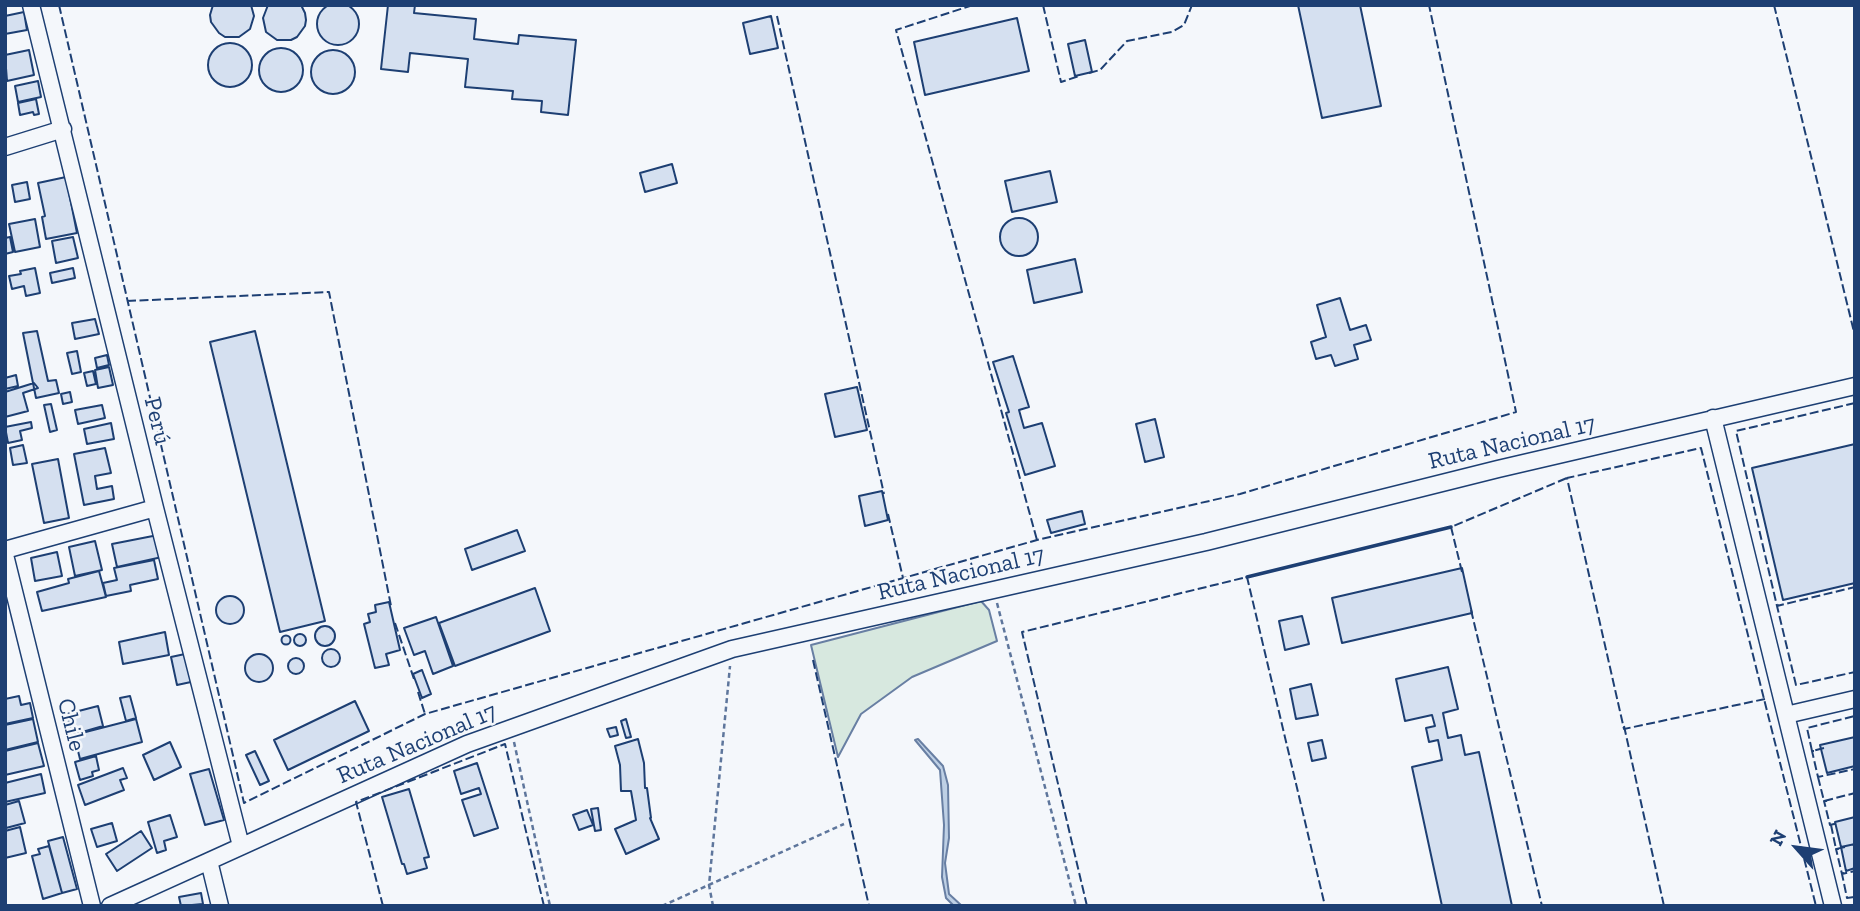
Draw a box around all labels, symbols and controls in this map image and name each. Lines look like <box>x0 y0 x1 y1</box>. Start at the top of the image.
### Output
street label: Perú <box>137 394 177 448</box>
street label: Ruta Nacional 17 <box>1426 410 1598 476</box>
street label: Ruta Nacional 17 <box>875 541 1047 607</box>
street label: Chile <box>51 696 91 754</box>
street label: Ruta Nacional 17 <box>333 697 501 791</box>
north arrow <box>1762 813 1832 883</box>
text: N <box>1764 826 1792 850</box>

